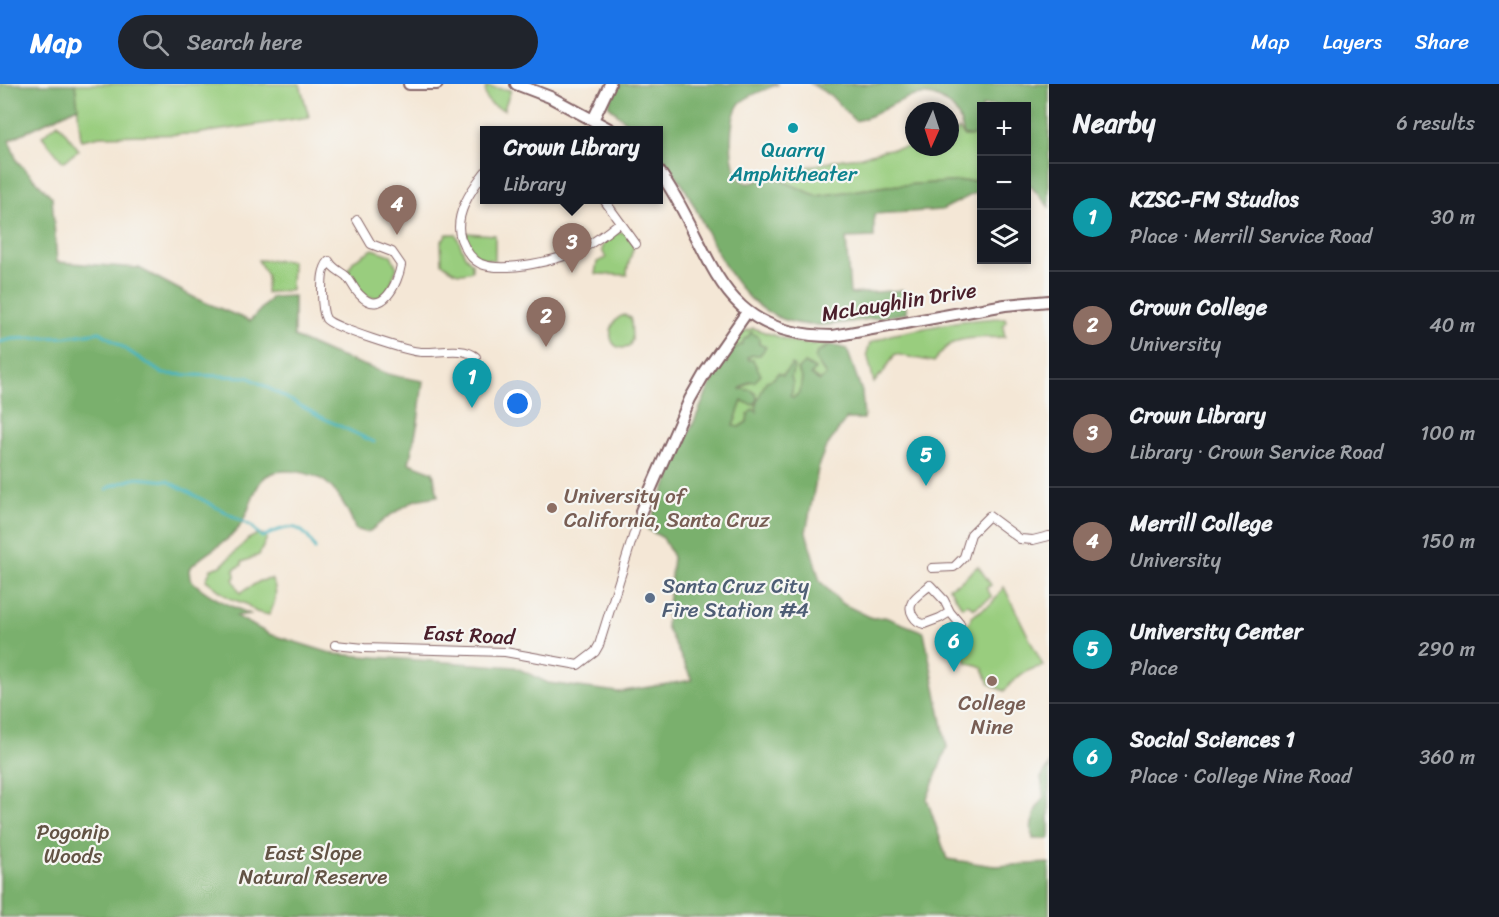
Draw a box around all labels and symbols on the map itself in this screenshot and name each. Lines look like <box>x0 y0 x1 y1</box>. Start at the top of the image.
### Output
north arrow <box>905 102 959 156</box>
marker: Quarry Amphitheater <box>786 121 800 135</box>
place label: Quarry Amphitheater <box>728 131 858 193</box>
pin: 4 <box>378 186 416 235</box>
pin: 3 <box>552 224 592 273</box>
street label: McLaughlin Drive <box>819 271 980 333</box>
pin: 2 <box>526 298 566 347</box>
pin: 1 <box>452 358 492 408</box>
your location <box>503 389 532 418</box>
pin: 5 <box>906 436 946 486</box>
place label: University of California, Santa Cruz <box>564 477 771 539</box>
marker: University of California, Santa Cruz <box>545 501 559 515</box>
place label: Santa Cruz City Fire Station #4 <box>662 567 809 629</box>
marker: Santa Cruz City Fire Station #4 <box>643 591 657 605</box>
street label: East Road <box>422 614 518 656</box>
pin: 6 <box>934 622 974 672</box>
marker: College Nine <box>985 674 999 688</box>
place label: College Nine <box>958 684 1026 746</box>
park label: Pogonip Woods <box>37 813 109 875</box>
park label: East Slope Natural Reserve <box>239 834 387 896</box>

